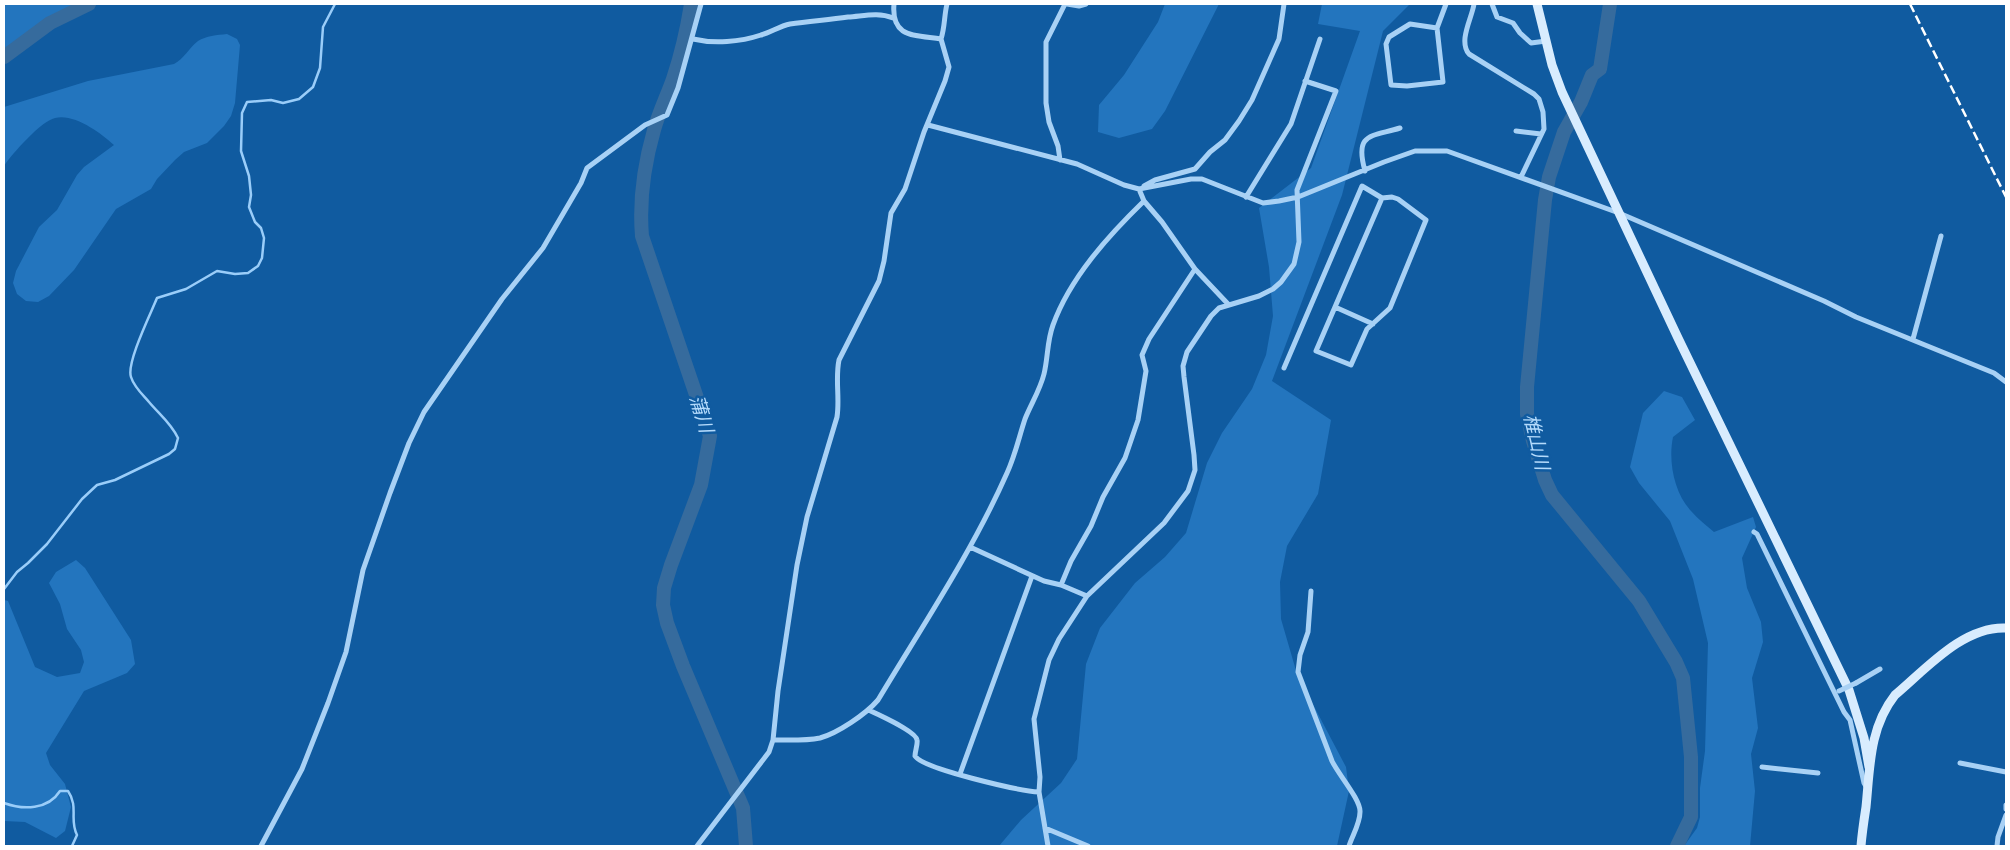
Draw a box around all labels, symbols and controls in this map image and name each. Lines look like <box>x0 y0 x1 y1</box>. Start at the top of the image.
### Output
water label: 蒲川 <box>683 392 720 438</box>
water label: 椎山川 <box>1517 411 1556 475</box>

